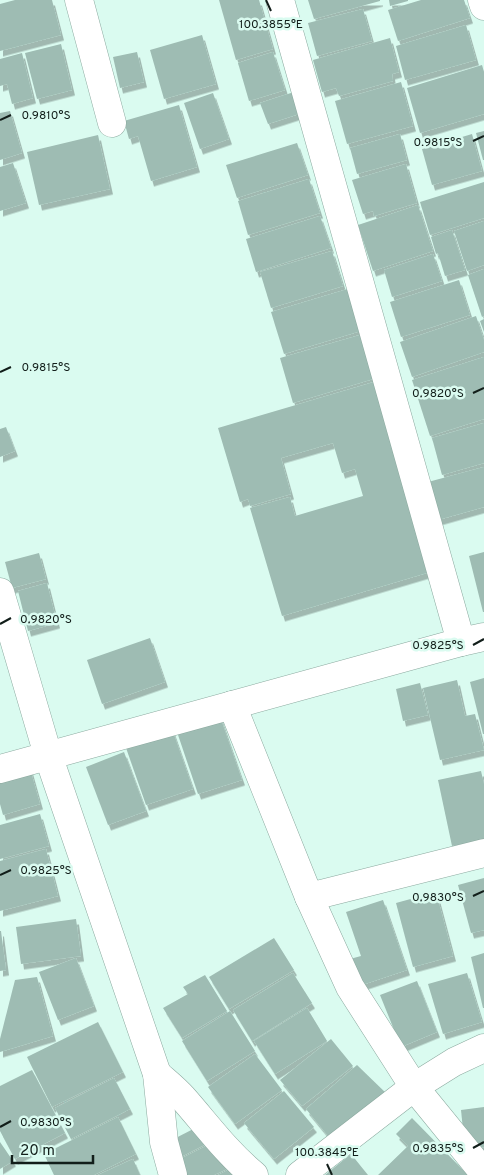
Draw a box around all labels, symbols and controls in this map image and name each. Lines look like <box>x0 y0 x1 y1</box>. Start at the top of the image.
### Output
text: 100.3855°E <box>239 17 303 33</box>
text: 0.9810°S <box>21 108 71 124</box>
text: 0.9815°S <box>414 135 462 151</box>
text: 0.9815°S <box>22 360 70 376</box>
text: 0.9820°S <box>412 386 464 402</box>
text: 0.9820°S <box>20 612 72 628</box>
text: 0.9825°S <box>412 638 464 654</box>
text: 0.9825°S <box>20 863 72 879</box>
text: 0.9830°S <box>412 890 464 906</box>
text: 0.9830°S <box>20 1115 72 1131</box>
scale bar <box>12 1132 94 1164</box>
text: 0.9835°S <box>412 1141 464 1157</box>
text: 20 m <box>20 1142 55 1161</box>
text: 100.3845°E <box>295 1145 359 1161</box>

